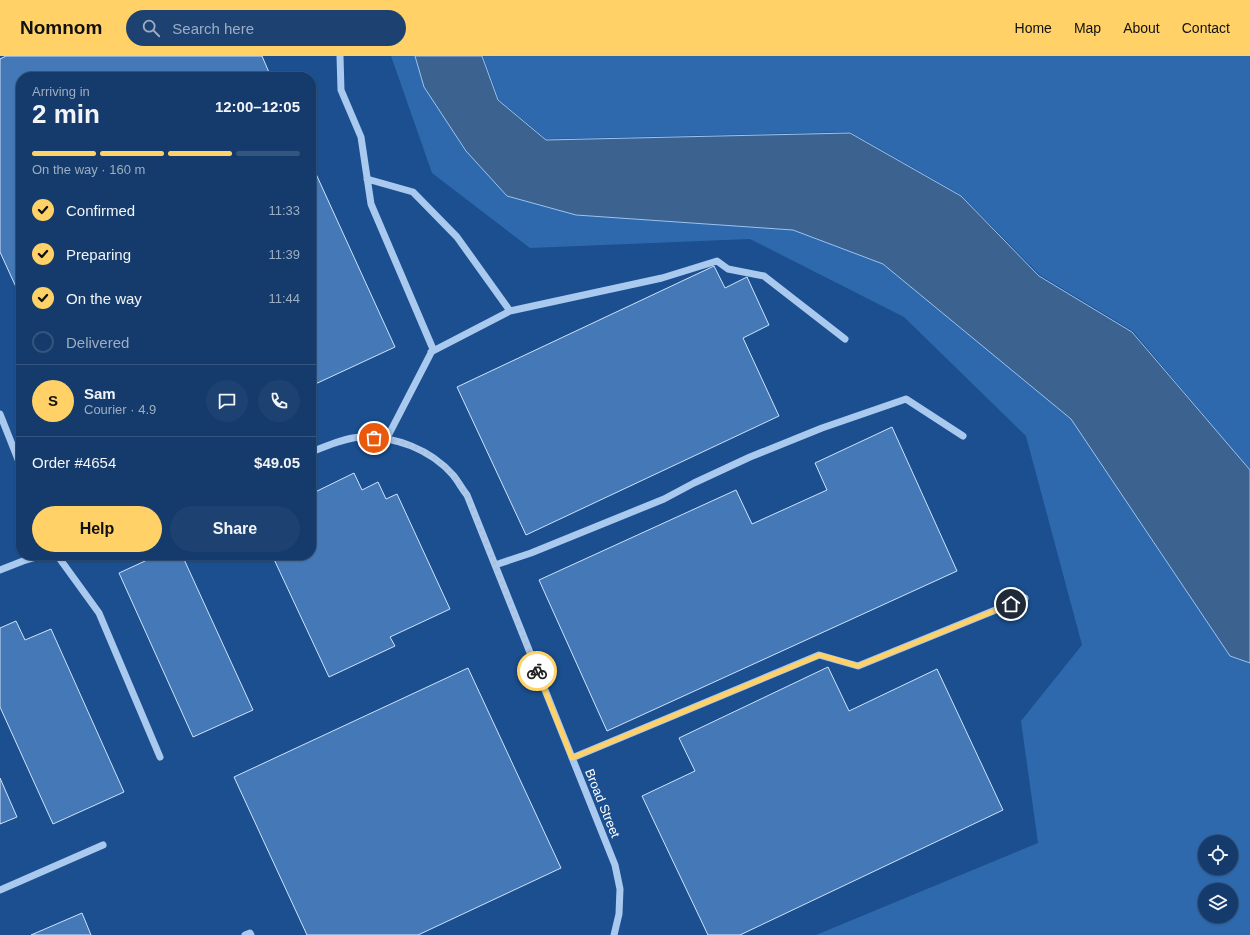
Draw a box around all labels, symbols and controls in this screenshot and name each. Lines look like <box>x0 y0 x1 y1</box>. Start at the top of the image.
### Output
search box <box>126 10 406 46</box>
text: Nomnom <box>20 17 102 38</box>
icon: search <box>140 17 162 39</box>
text: Search here <box>172 20 254 37</box>
text: Home <box>1015 20 1052 36</box>
text: Map <box>1074 20 1101 36</box>
text: About <box>1123 20 1160 36</box>
text: Contact <box>1182 20 1230 36</box>
text: Arriving in <box>32 84 90 99</box>
text: 12:00–12:05 <box>215 98 300 115</box>
text: 2 min <box>32 99 100 129</box>
text: On the way · 160 m <box>32 162 145 177</box>
icon: check <box>32 199 54 221</box>
text: Confirmed <box>66 202 135 219</box>
text: 11:33 <box>268 203 300 218</box>
icon: check <box>32 243 54 265</box>
text: Preparing <box>66 246 131 263</box>
text: 11:39 <box>268 247 300 262</box>
icon: check <box>32 287 54 309</box>
text: On the way <box>66 290 142 307</box>
text: 11:44 <box>268 291 300 306</box>
text: Delivered <box>66 334 129 351</box>
button: chat <box>206 380 248 422</box>
button: phone <box>258 380 300 422</box>
text: Sam <box>84 385 116 402</box>
text: S <box>48 392 58 409</box>
text: Courier · 4.9 <box>84 402 156 417</box>
pin <box>357 421 391 455</box>
icon: bag <box>363 427 385 449</box>
text: Order #4654 <box>32 454 116 471</box>
text: $49.05 <box>254 454 300 471</box>
button: Help <box>32 506 162 552</box>
button: Share <box>170 506 300 552</box>
pin <box>994 587 1028 621</box>
icon: home <box>1000 593 1022 615</box>
courier <box>517 651 557 691</box>
icon: bike <box>526 660 548 682</box>
street label: Broad Street <box>582 767 623 840</box>
map controls <box>1198 835 1238 923</box>
button: locate <box>1198 835 1238 875</box>
button: layers <box>1198 883 1238 923</box>

